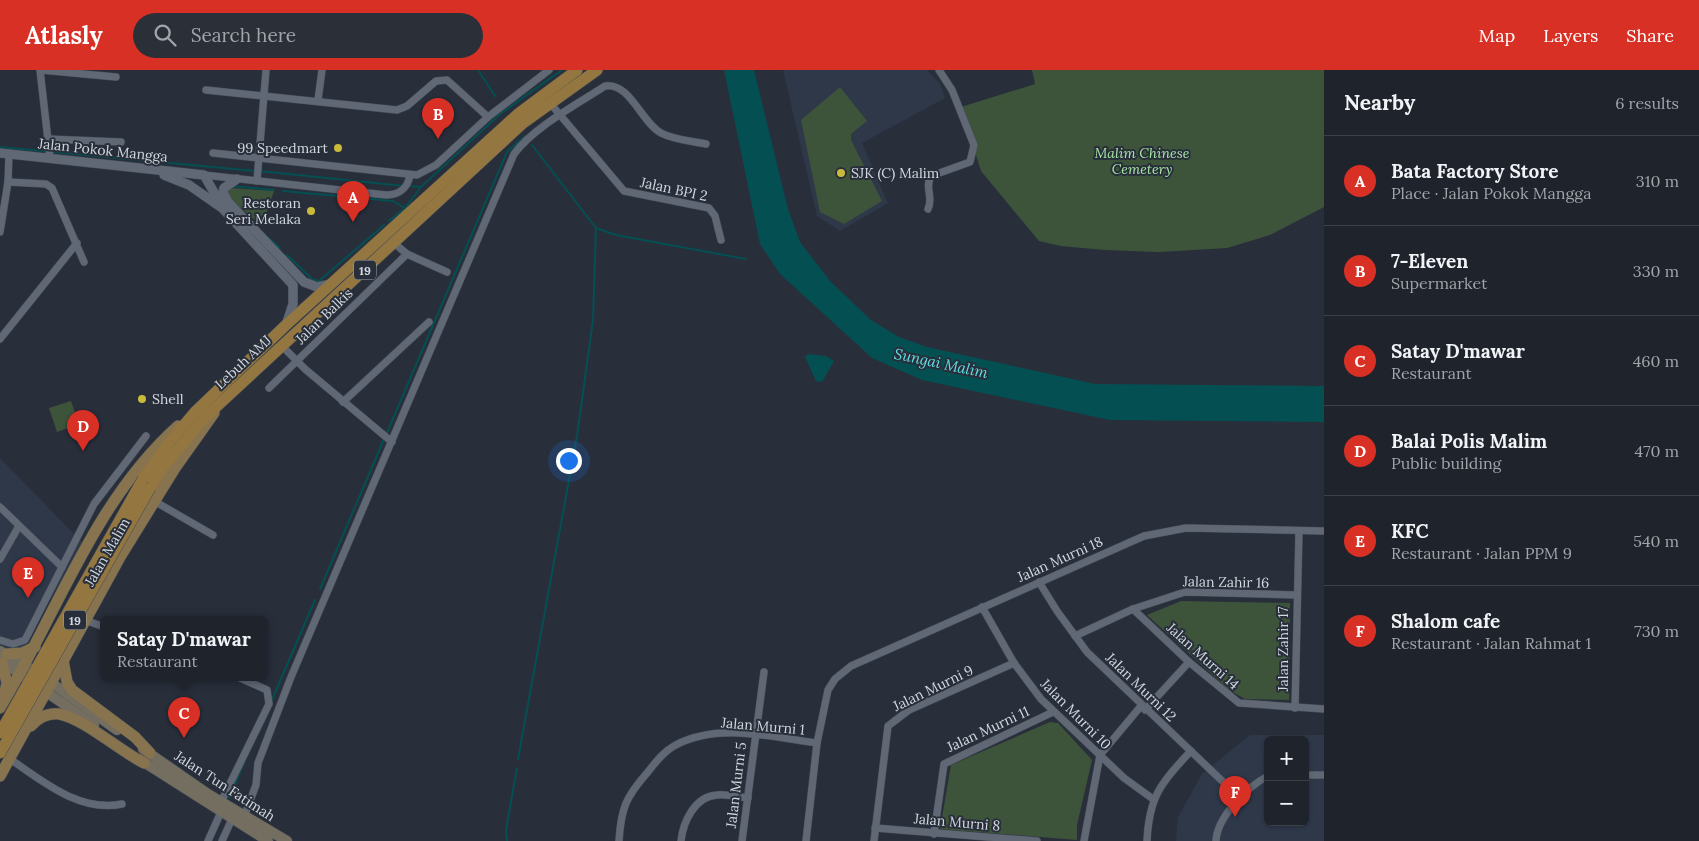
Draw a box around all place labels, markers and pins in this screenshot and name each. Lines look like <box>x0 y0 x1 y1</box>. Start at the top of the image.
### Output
pin: B <box>422 98 454 139</box>
place label: 99 Speedmart <box>237 139 329 157</box>
marker: 99 Speedmart <box>332 142 344 154</box>
place label: SJK (C) Malim <box>851 164 940 182</box>
marker: SJK (C) Malim <box>835 167 847 179</box>
pin: A <box>337 181 369 222</box>
place label: Restoran Seri Melaka <box>226 194 301 228</box>
marker: Restoran Seri Melaka <box>305 205 317 217</box>
place label: Shell <box>152 390 184 408</box>
marker: Shell <box>136 393 148 405</box>
pin: D <box>67 410 99 451</box>
pin: E <box>12 557 44 598</box>
pin: C <box>168 697 200 738</box>
pin: F <box>1219 776 1251 817</box>

